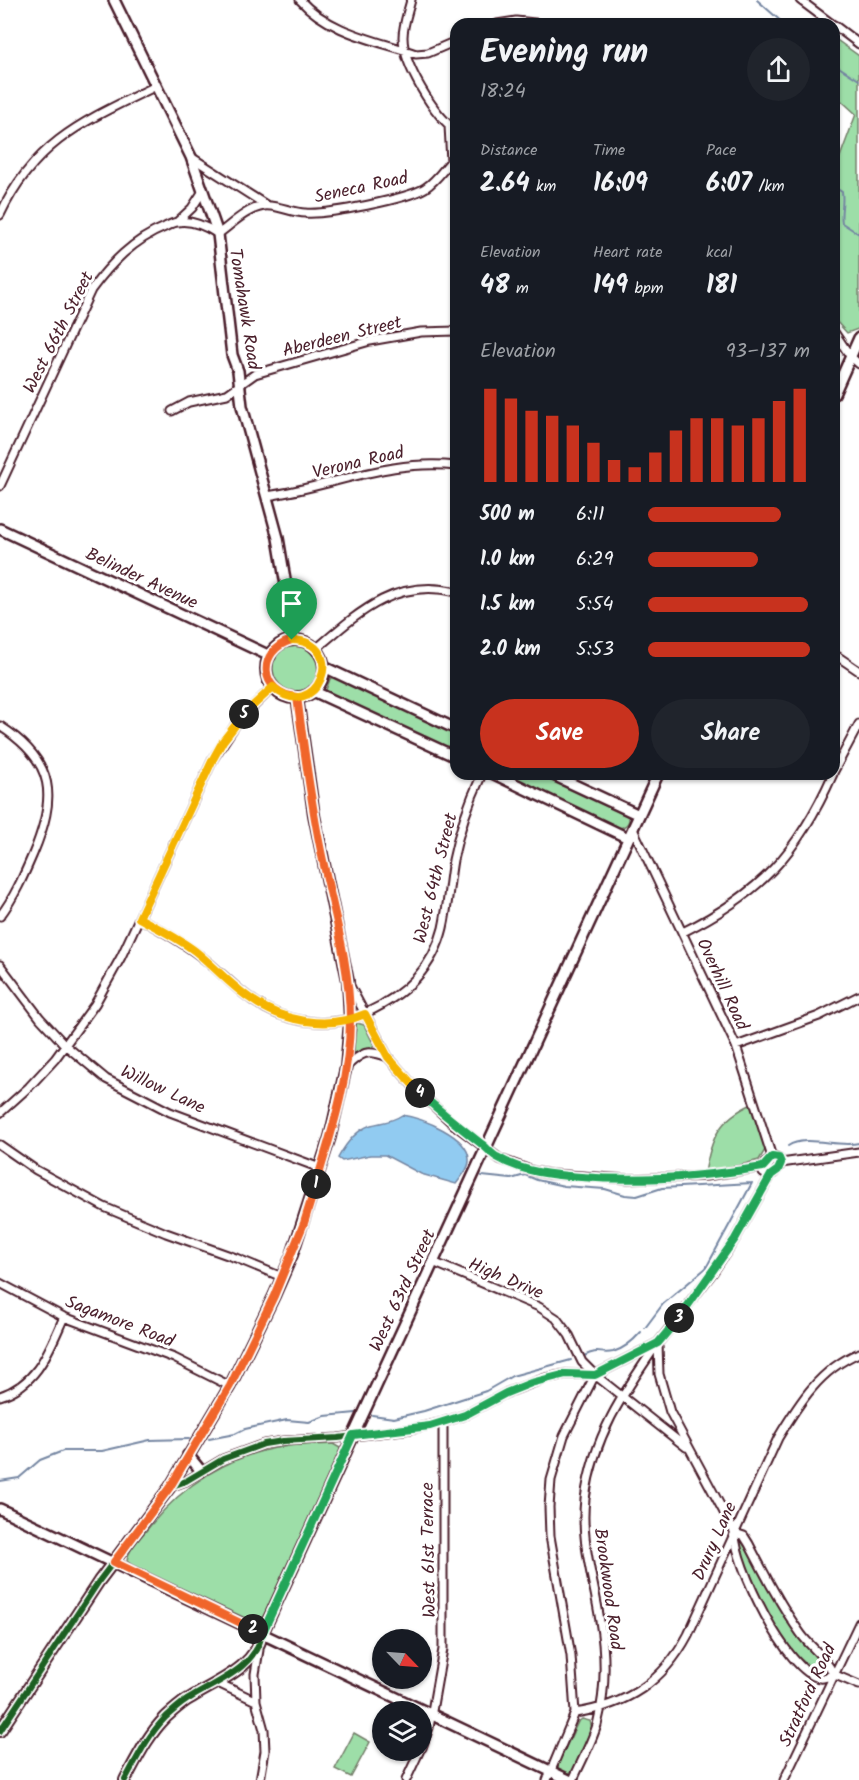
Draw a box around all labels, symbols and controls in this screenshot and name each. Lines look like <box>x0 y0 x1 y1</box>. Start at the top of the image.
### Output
text: Evening run <box>480 27 648 80</box>
button: share <box>747 38 810 101</box>
text: 18:24 <box>480 76 526 108</box>
text: Distance <box>480 138 538 163</box>
text: Time <box>593 138 625 163</box>
text: Pace <box>706 138 737 163</box>
text: 2.64 <box>480 163 530 205</box>
text: 16:09 <box>593 163 648 205</box>
text: 6:07 <box>706 163 752 205</box>
street label: Seneca Road <box>312 164 412 213</box>
text: km <box>530 174 556 199</box>
text: /km <box>752 174 784 199</box>
text: Elevation <box>480 240 541 265</box>
text: Heart rate <box>593 240 663 265</box>
text: kcal <box>706 240 732 265</box>
street label: Tomahawk Road <box>220 246 268 373</box>
text: 48 <box>480 265 510 307</box>
text: 149 <box>593 265 628 307</box>
text: 181 <box>706 265 737 307</box>
street label: West 66th Street <box>16 266 103 399</box>
text: m <box>510 276 529 301</box>
text: bpm <box>628 276 663 301</box>
street label: Aberdeen Street <box>280 308 406 366</box>
text: Elevation <box>480 336 556 368</box>
text: 93–137 m <box>726 336 810 368</box>
street label: Verona Road <box>310 439 408 488</box>
text: 500 m <box>480 499 535 531</box>
text: 6:11 <box>576 499 605 531</box>
street label: Belinder Avenue <box>80 541 202 618</box>
text: 1.0 km <box>480 544 535 576</box>
text: 6:29 <box>576 544 613 576</box>
pin <box>266 578 317 640</box>
icon: arrive <box>275 587 308 620</box>
text: 1.5 km <box>480 589 535 621</box>
text: 5:54 <box>576 589 613 621</box>
text: 2.0 km <box>480 634 541 666</box>
text: 5:53 <box>576 634 614 666</box>
pin: 5 <box>229 699 259 729</box>
button: Save <box>480 699 639 768</box>
button: Share <box>651 699 810 768</box>
text: 5 <box>240 701 248 726</box>
street label: West 64th Street <box>406 809 467 947</box>
street label: Overhill Road <box>688 934 756 1036</box>
street label: Willow Lane <box>115 1058 210 1123</box>
pin: 4 <box>405 1078 435 1108</box>
text: 4 <box>416 1080 424 1105</box>
pin: 1 <box>301 1169 331 1199</box>
text: 1 <box>314 1171 318 1196</box>
street label: West 63rd Street <box>362 1224 445 1357</box>
street label: High Drive <box>463 1251 548 1308</box>
street label: Sagamore Road <box>61 1288 179 1357</box>
pin: 3 <box>664 1303 694 1333</box>
text: 3 <box>675 1305 683 1330</box>
street label: West 61st Terrace <box>414 1482 445 1618</box>
street label: Drury Lane <box>685 1497 746 1586</box>
street label: Brookwood Road <box>585 1526 631 1653</box>
pin: 2 <box>238 1614 268 1644</box>
text: 2 <box>248 1616 258 1641</box>
north arrow <box>372 1629 432 1689</box>
map controls <box>372 1629 432 1761</box>
street label: Stratford Road <box>772 1638 845 1752</box>
button: layers <box>372 1701 432 1761</box>

